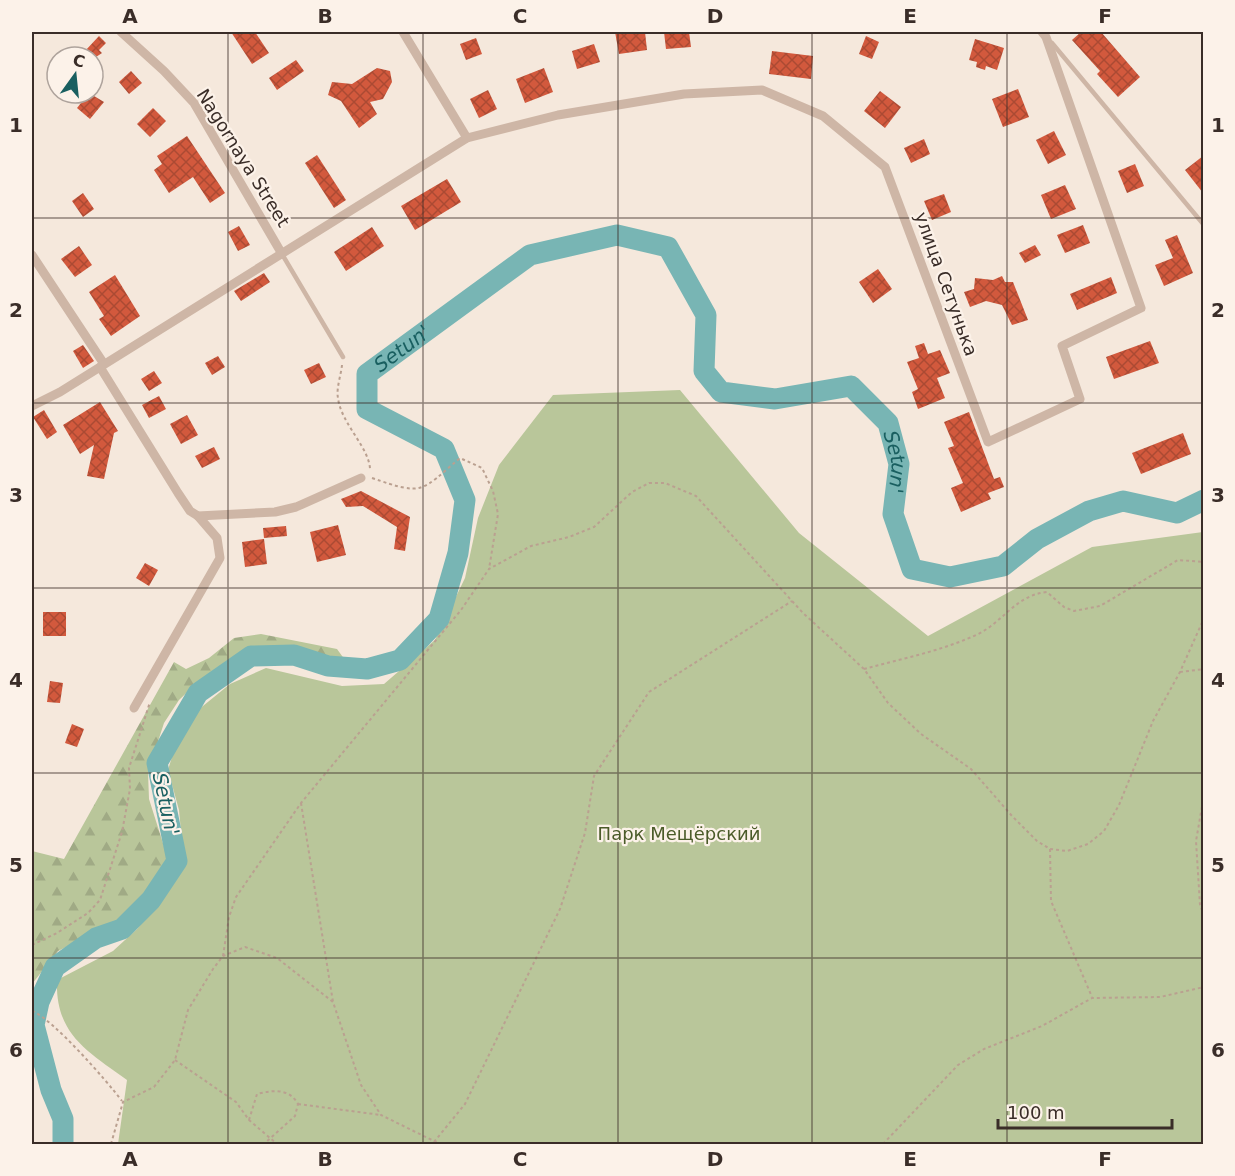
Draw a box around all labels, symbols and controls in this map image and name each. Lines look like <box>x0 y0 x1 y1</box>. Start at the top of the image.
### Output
text: A <box>122 4 138 28</box>
text: B <box>317 4 333 28</box>
text: C <box>513 4 527 28</box>
text: D <box>707 4 723 28</box>
text: E <box>903 4 917 28</box>
text: F <box>1098 4 1112 28</box>
north arrow <box>45 45 105 105</box>
text: С <box>71 50 87 72</box>
street label: Nagornaya Street <box>193 85 294 231</box>
text: 1 <box>9 113 23 137</box>
text: 1 <box>1211 113 1225 137</box>
street label: улица Сетунька <box>911 209 982 359</box>
text: 2 <box>9 298 23 322</box>
text: 2 <box>1211 298 1225 322</box>
water label: Setun' <box>369 320 435 377</box>
water label: Setun' <box>879 428 911 495</box>
text: 3 <box>9 483 23 507</box>
text: 3 <box>1211 483 1225 507</box>
text: 4 <box>9 668 23 692</box>
text: 4 <box>1211 668 1225 692</box>
water label: Setun' <box>148 770 184 838</box>
park label: Парк Мещёрский <box>598 823 760 844</box>
text: 5 <box>9 853 23 877</box>
text: 5 <box>1211 853 1225 877</box>
text: 6 <box>9 1038 23 1062</box>
text: 6 <box>1211 1038 1225 1062</box>
scale bar <box>998 1092 1172 1130</box>
text: 100 m <box>1007 1102 1065 1123</box>
text: A <box>122 1147 138 1171</box>
text: B <box>317 1147 333 1171</box>
text: C <box>513 1147 527 1171</box>
text: D <box>707 1147 723 1171</box>
text: E <box>903 1147 917 1171</box>
text: F <box>1098 1147 1112 1171</box>

